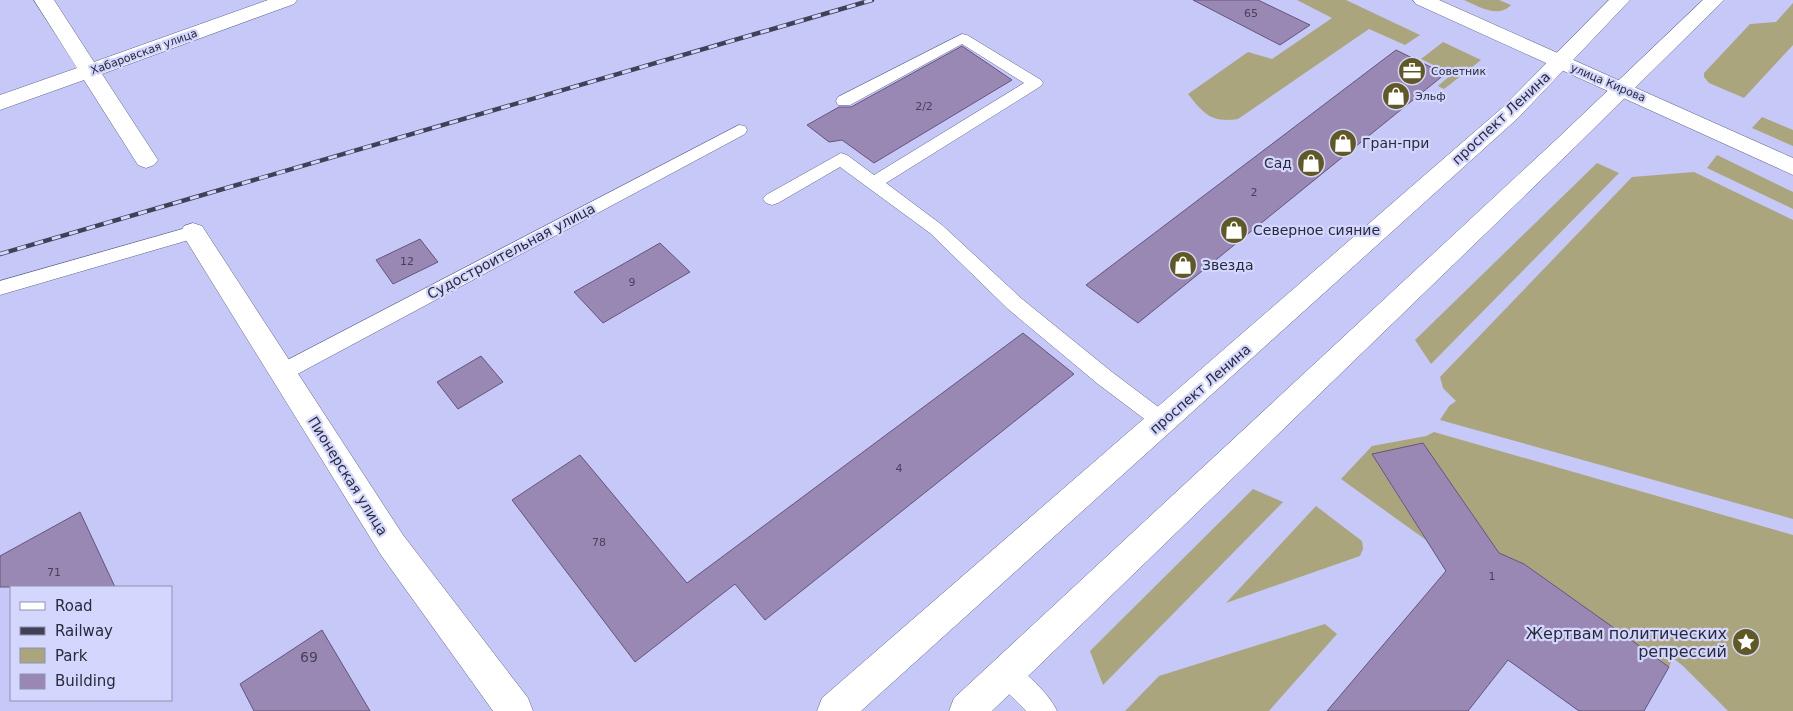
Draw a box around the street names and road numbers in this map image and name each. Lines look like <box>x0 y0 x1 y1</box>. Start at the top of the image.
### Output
street label: Хабаровская улица <box>89 27 199 77</box>
street label: улица Кирова <box>1568 61 1648 105</box>
street label: проспект Ленина <box>1449 68 1553 168</box>
street label: Судостроительная улица <box>424 200 598 302</box>
street label: проспект Ленина <box>1146 341 1254 437</box>
street label: Пионерская улица <box>305 414 391 538</box>

